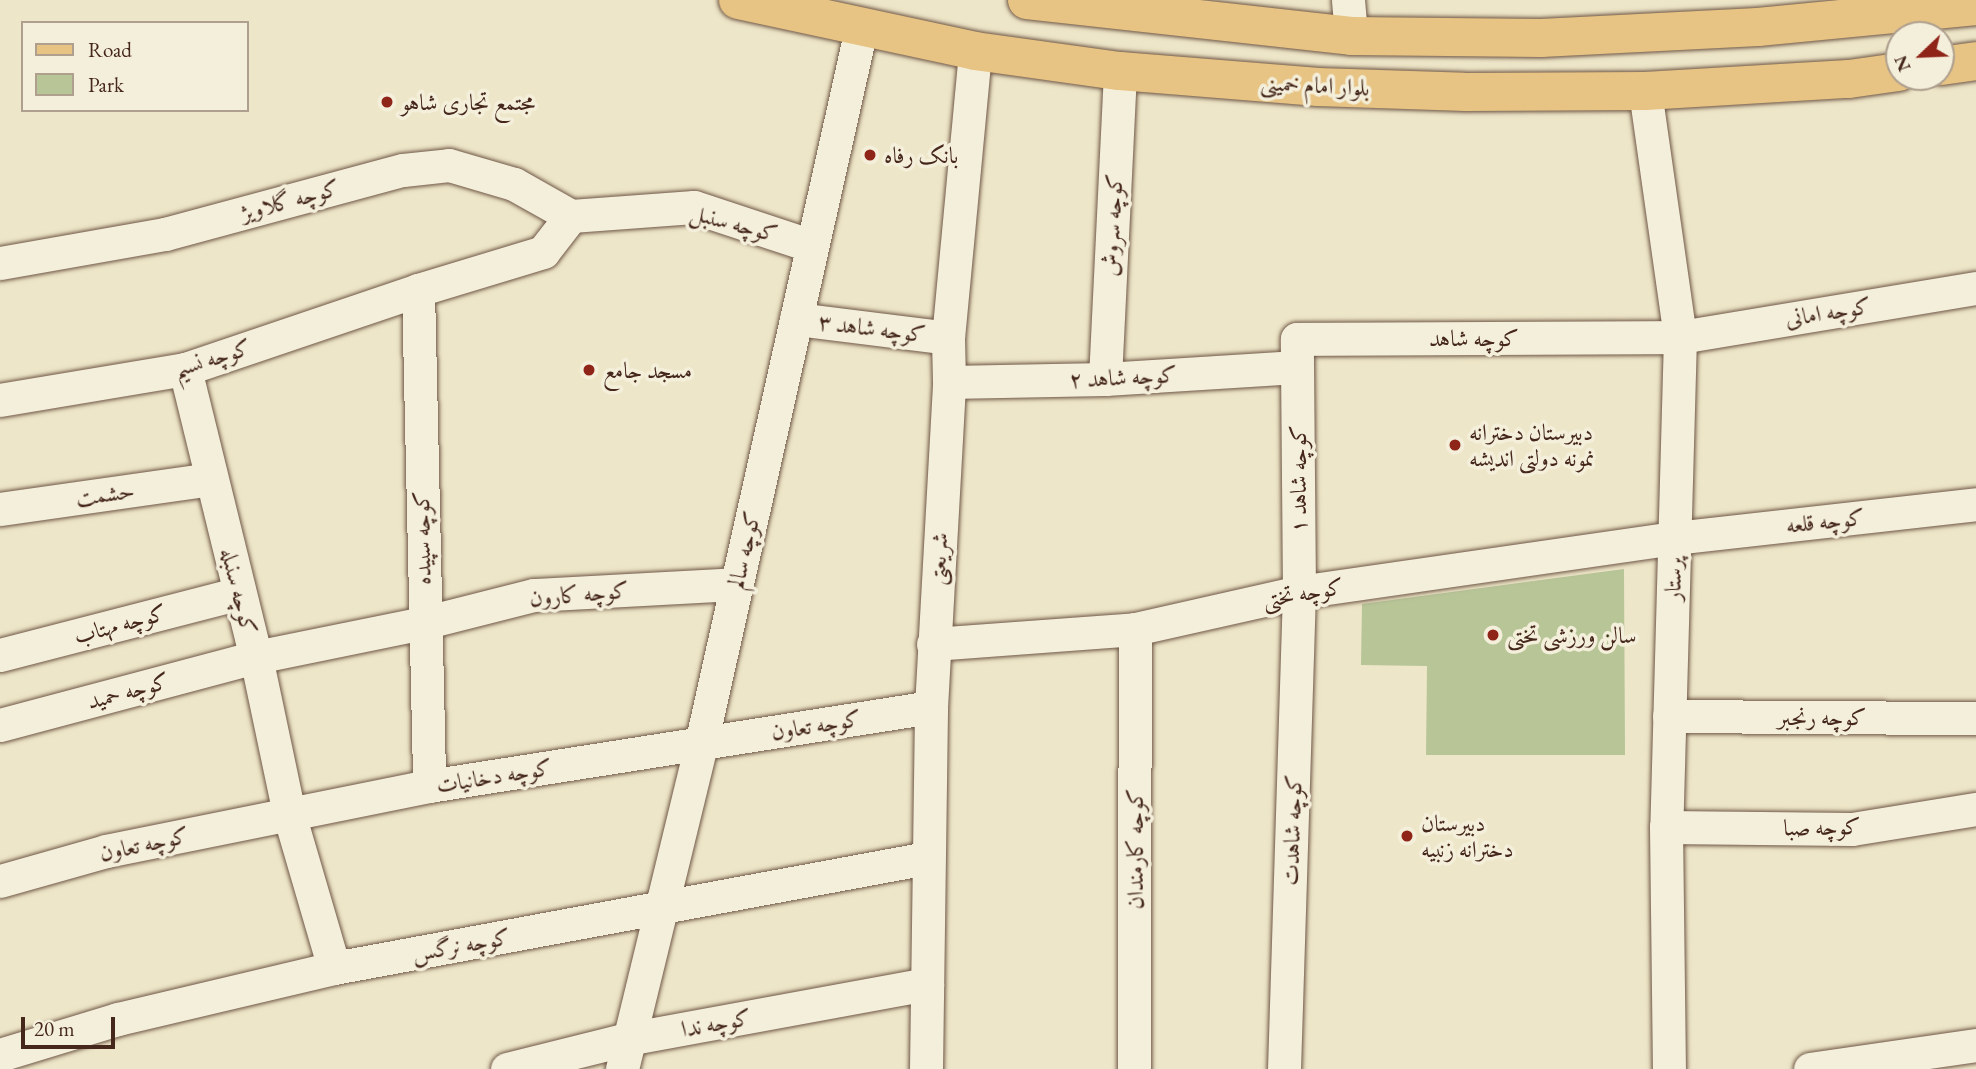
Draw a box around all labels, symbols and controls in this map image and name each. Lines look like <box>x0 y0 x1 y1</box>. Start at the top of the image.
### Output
legend <box>21 21 248 112</box>
north arrow <box>1885 21 1955 91</box>
text: Road <box>88 36 132 63</box>
text: N <box>1888 52 1917 76</box>
street label: بلوار امام خمینی <box>1260 68 1370 102</box>
text: Park <box>88 71 124 98</box>
place label: مجتمع تجاری شاهو <box>401 88 535 116</box>
marker: مجتمع تجاری شاهو <box>379 94 395 110</box>
place label: بانک رفاه <box>884 141 958 169</box>
marker: بانک رفاه <box>862 147 878 163</box>
street label: کوچه سروش <box>1096 173 1128 277</box>
street label: کوچه گلاویژ <box>238 174 342 226</box>
street label: کوچه سنبل <box>687 198 781 248</box>
street label: کوچه امانی <box>1783 292 1873 332</box>
street label: کوچه شاهد ۳ <box>817 308 927 348</box>
street label: کوچه شاهد <box>1429 324 1519 352</box>
street label: کوچه نسیم <box>170 333 254 383</box>
place label: مسجد جامع <box>603 356 692 384</box>
street label: کوچه شاهد ۲ <box>1068 360 1178 394</box>
marker: مسجد جامع <box>581 362 597 378</box>
place label: دبیرستان دخترانه نمونه دولتی اندیشه <box>1469 418 1595 472</box>
street label: کوچه شاهد ۱ <box>1284 425 1312 533</box>
marker: دبیرستان دخترانه نمونه دولتی اندیشه <box>1447 437 1463 453</box>
street label: حشمت <box>74 476 136 512</box>
street label: کوچه سپیده <box>407 491 437 585</box>
street label: کوچه قلعه <box>1784 503 1866 539</box>
street label: کوچه سالم <box>722 508 766 592</box>
street label: شریعتی <box>923 532 953 586</box>
street label: کوچه سنبله <box>215 545 263 637</box>
street label: پرستار <box>1658 557 1688 601</box>
street label: کوچه تختی <box>1260 572 1346 614</box>
street label: کوچه کارون <box>528 576 630 612</box>
street label: کوچه مهتاب <box>71 598 169 650</box>
place label: سالن ورزشی تختی <box>1507 621 1636 649</box>
marker: سالن ورزشی تختی <box>1485 627 1501 643</box>
street label: کوچه حمید <box>84 667 172 715</box>
street label: کوچه رنجبر <box>1777 703 1867 731</box>
street label: کوچه تعاون <box>769 704 863 746</box>
street label: کوچه دخانیات <box>434 753 554 799</box>
street label: کوچه شاهدت <box>1276 774 1308 886</box>
street label: کوچه کارمندان <box>1121 789 1149 909</box>
place label: دبیرستان دخترانه زنبیه <box>1421 809 1514 863</box>
street label: کوچه صبا <box>1783 813 1861 841</box>
street label: کوچه تعاون <box>97 821 191 867</box>
marker: دبیرستان دخترانه زنبیه <box>1399 828 1415 844</box>
street label: کوچه نرگس <box>410 923 512 967</box>
scale bar <box>24 1002 119 1046</box>
street label: کوچه ندا <box>679 1003 753 1043</box>
text: 20 m <box>34 1015 75 1042</box>

